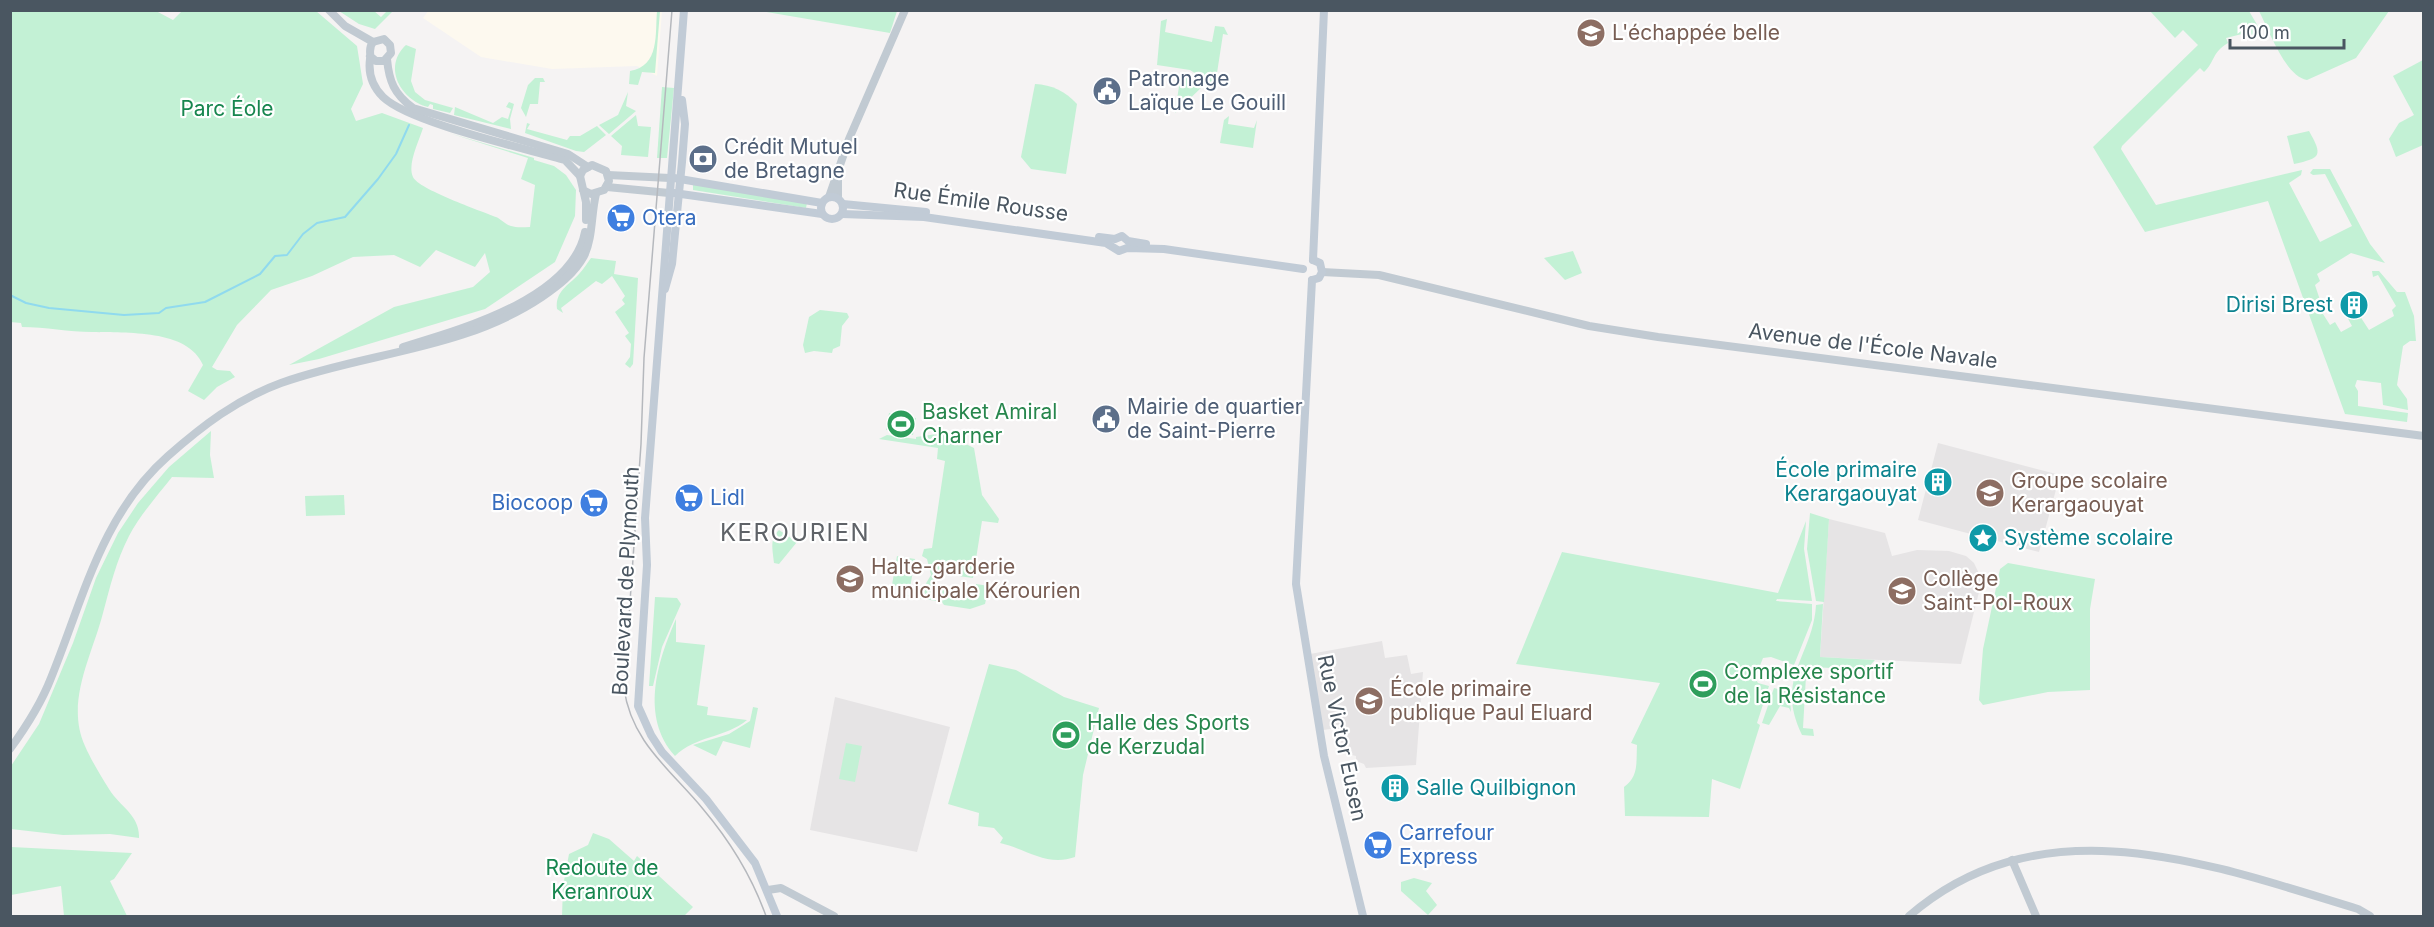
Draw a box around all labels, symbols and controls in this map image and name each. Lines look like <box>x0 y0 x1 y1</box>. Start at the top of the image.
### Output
scale bar <box>2230 12 2344 50</box>
school or university icon: L'échappée belle <box>1575 17 1607 49</box>
place label: L'échappée belle <box>1612 20 1780 45</box>
text: 100 m <box>2239 22 2290 43</box>
place label: Patronage Laïque Le Gouill <box>1128 66 1286 115</box>
public building icon: Patronage Laïque Le Gouill <box>1091 75 1123 107</box>
park label: Parc Éole <box>180 95 274 121</box>
place label: Crédit Mutuel de Bretagne <box>724 134 858 183</box>
bank icon: Crédit Mutuel de Bretagne <box>687 143 719 175</box>
street label: Rue Émile Rousse <box>892 176 1070 226</box>
supermarket icon: Otera <box>605 202 637 234</box>
place label: Otera <box>642 205 697 230</box>
building icon: Dirisi Brest <box>2338 289 2370 321</box>
place label: Dirisi Brest <box>2226 292 2333 317</box>
street label: Avenue de l'École Navale <box>1747 317 1999 373</box>
place label: Mairie de quartier de Saint-Pierre <box>1127 394 1303 443</box>
place label: Basket Amiral Charner <box>922 399 1057 448</box>
public building icon: Mairie de quartier de Saint-Pierre <box>1090 403 1122 435</box>
sports icon: Basket Amiral Charner <box>885 408 917 440</box>
place label: École primaire Kerargaouyat <box>1775 456 1917 506</box>
street label: Boulevard de Plymouth <box>607 466 644 696</box>
building icon: École primaire Kerargaouyat <box>1922 466 1954 498</box>
place label: Groupe scolaire Kerargaouyat <box>2011 468 2168 517</box>
school or university icon: Groupe scolaire Kerargaouyat <box>1974 477 2006 509</box>
supermarket icon: Lidl <box>673 482 705 514</box>
place label: Lidl <box>710 485 745 510</box>
supermarket icon: Biocoop <box>578 487 610 519</box>
place label: Biocoop <box>492 490 573 515</box>
district label: KEROURIEN <box>720 518 870 547</box>
place icon: Système scolaire <box>1967 522 1999 554</box>
place label: Système scolaire <box>2004 525 2173 550</box>
place label: Halte-garderie municipale Kérourien <box>871 554 1081 603</box>
school or university icon: Halte-garderie municipale Kérourien <box>834 563 866 595</box>
place label: Collège Saint-Pol-Roux <box>1923 566 2072 615</box>
school or university icon: Collège Saint-Pol-Roux <box>1886 575 1918 607</box>
street label: Rue Victor Eusen <box>1313 652 1372 823</box>
place label: Complexe sportif de la Résistance <box>1724 659 1894 708</box>
sports icon: Complexe sportif de la Résistance <box>1687 668 1719 700</box>
place label: École primaire publique Paul Eluard <box>1390 675 1593 725</box>
school or university icon: École primaire publique Paul Eluard <box>1353 685 1385 717</box>
place label: Halle des Sports de Kerzudal <box>1087 710 1250 759</box>
sports icon: Halle des Sports de Kerzudal <box>1050 719 1082 751</box>
building icon: Salle Quilbignon <box>1379 772 1411 804</box>
place label: Salle Quilbignon <box>1416 775 1576 800</box>
place label: Carrefour Express <box>1399 820 1494 869</box>
supermarket icon: Carrefour Express <box>1362 829 1394 861</box>
park label: Redoute de Keranroux <box>545 855 659 904</box>

